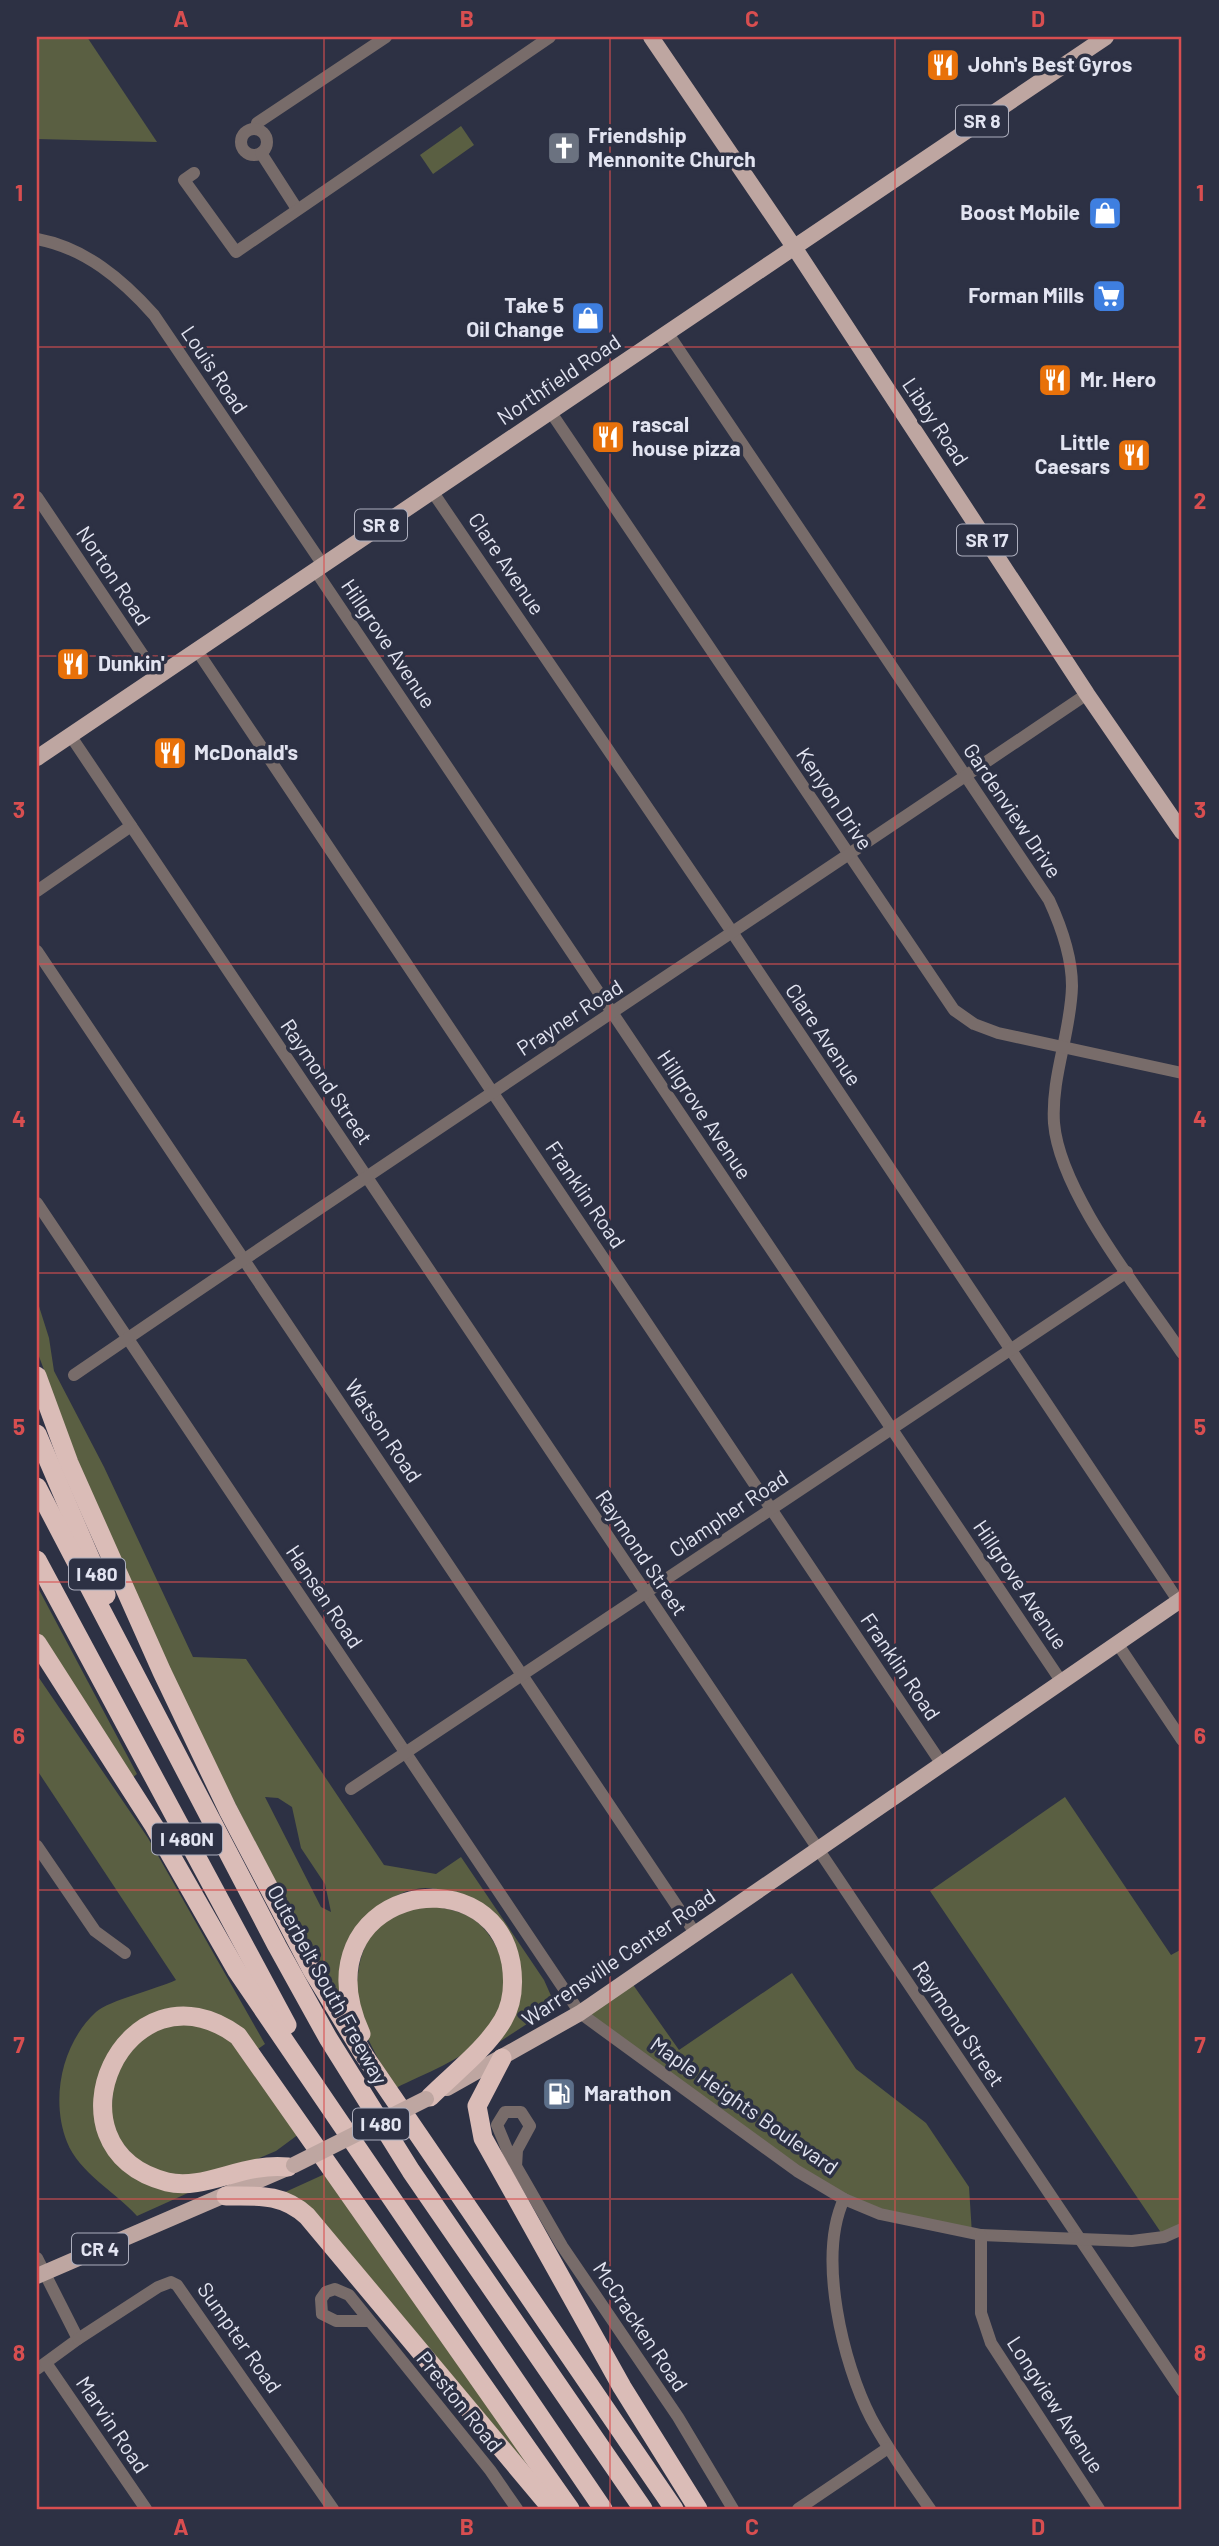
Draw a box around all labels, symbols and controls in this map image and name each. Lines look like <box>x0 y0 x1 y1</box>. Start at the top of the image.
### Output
text: A <box>173 4 189 32</box>
text: B <box>460 4 474 32</box>
text: C <box>745 4 759 32</box>
text: D <box>1031 4 1045 32</box>
restaurant icon: John's Best Gyros <box>924 46 962 84</box>
place label: John's Best Gyros <box>968 51 1132 76</box>
road number: SR 8 <box>956 105 1008 136</box>
place label: Friendship Mennonite Church <box>588 122 756 171</box>
church icon: Friendship Mennonite Church <box>545 129 583 167</box>
text: 1 <box>15 178 23 206</box>
text: 1 <box>1196 178 1204 206</box>
shop icon: Boost Mobile <box>1086 194 1124 232</box>
place label: Boost Mobile <box>960 199 1080 224</box>
supermarket icon: Forman Mills <box>1090 277 1128 315</box>
place label: Forman Mills <box>968 282 1084 307</box>
place label: Take 5 Oil Change <box>466 292 564 341</box>
shop icon: Take 5 Oil Change <box>569 299 607 337</box>
street label: Louis Road <box>177 320 254 418</box>
street label: Northfield Road <box>492 328 625 429</box>
restaurant icon: Mr. Hero <box>1036 361 1074 399</box>
place label: Mr. Hero <box>1080 366 1156 391</box>
street label: Libby Road <box>898 373 975 470</box>
place label: rascal house pizza <box>632 411 740 460</box>
restaurant icon: rascal house pizza <box>589 418 627 456</box>
place label: Little Caesars <box>1035 429 1110 478</box>
restaurant icon: Little Caesars <box>1115 436 1153 474</box>
text: 2 <box>13 486 25 514</box>
text: 2 <box>1194 486 1206 514</box>
street label: Clare Avenue <box>464 507 551 619</box>
road number: SR 8 <box>355 510 407 540</box>
street label: Norton Road <box>72 521 157 630</box>
road number: SR 17 <box>957 524 1017 555</box>
street label: Hillgrove Avenue <box>337 574 442 712</box>
restaurant icon: Dunkin' <box>54 645 92 683</box>
place label: Dunkin' <box>98 650 165 675</box>
restaurant icon: McDonald's <box>151 734 189 772</box>
street label: Gardenview Drive <box>959 738 1068 882</box>
place label: McDonald's <box>194 739 298 764</box>
street label: Kenyon Drive <box>792 742 879 854</box>
text: 3 <box>13 795 25 823</box>
text: 3 <box>1194 795 1206 823</box>
street label: Prayner Road <box>512 973 627 1060</box>
street label: Clare Avenue <box>781 978 868 1090</box>
street label: Raymond Street <box>276 1014 378 1149</box>
street label: Hillgrove Avenue <box>653 1045 758 1183</box>
text: 4 <box>12 1104 26 1132</box>
text: 4 <box>1193 1104 1207 1132</box>
street label: Franklin Road <box>541 1136 631 1253</box>
street label: Watson Road <box>341 1374 428 1487</box>
text: 5 <box>13 1412 25 1440</box>
text: 5 <box>1194 1412 1206 1440</box>
street label: Clampher Road <box>664 1464 792 1562</box>
street label: Raymond Street <box>591 1485 693 1620</box>
street label: Hillgrove Avenue <box>969 1515 1074 1653</box>
street label: Hansen Road <box>282 1540 369 1652</box>
road number: I 480 <box>69 1558 125 1590</box>
street label: Franklin Road <box>856 1608 946 1725</box>
text: 6 <box>13 1721 25 1749</box>
text: 6 <box>1194 1721 1206 1749</box>
road number: I 480N <box>152 1824 222 1854</box>
street label: Outerbelt South Freeway <box>263 1880 394 2089</box>
street label: Warrensville Center Road <box>517 1883 720 2031</box>
street label: Raymond Street <box>908 1956 1010 2091</box>
text: 7 <box>13 2030 25 2058</box>
street label: Maple Heights Boulevard <box>646 2030 844 2179</box>
text: 7 <box>1194 2030 1206 2058</box>
fuel station icon: Marathon <box>540 2075 578 2113</box>
place label: Marathon <box>584 2080 671 2105</box>
road number: I 480 <box>353 2108 409 2140</box>
road number: CR 4 <box>72 2234 128 2264</box>
street label: McCracken Road <box>589 2256 694 2396</box>
street label: Sumpter Road <box>193 2277 288 2397</box>
street label: Longview Avenue <box>1003 2331 1110 2477</box>
text: 8 <box>13 2338 25 2366</box>
text: 8 <box>1194 2338 1206 2366</box>
street label: Preston Road <box>412 2346 508 2456</box>
street label: Marvin Road <box>72 2371 155 2477</box>
text: A <box>173 2512 189 2540</box>
text: B <box>460 2512 474 2540</box>
text: C <box>745 2512 759 2540</box>
text: D <box>1031 2512 1045 2540</box>

